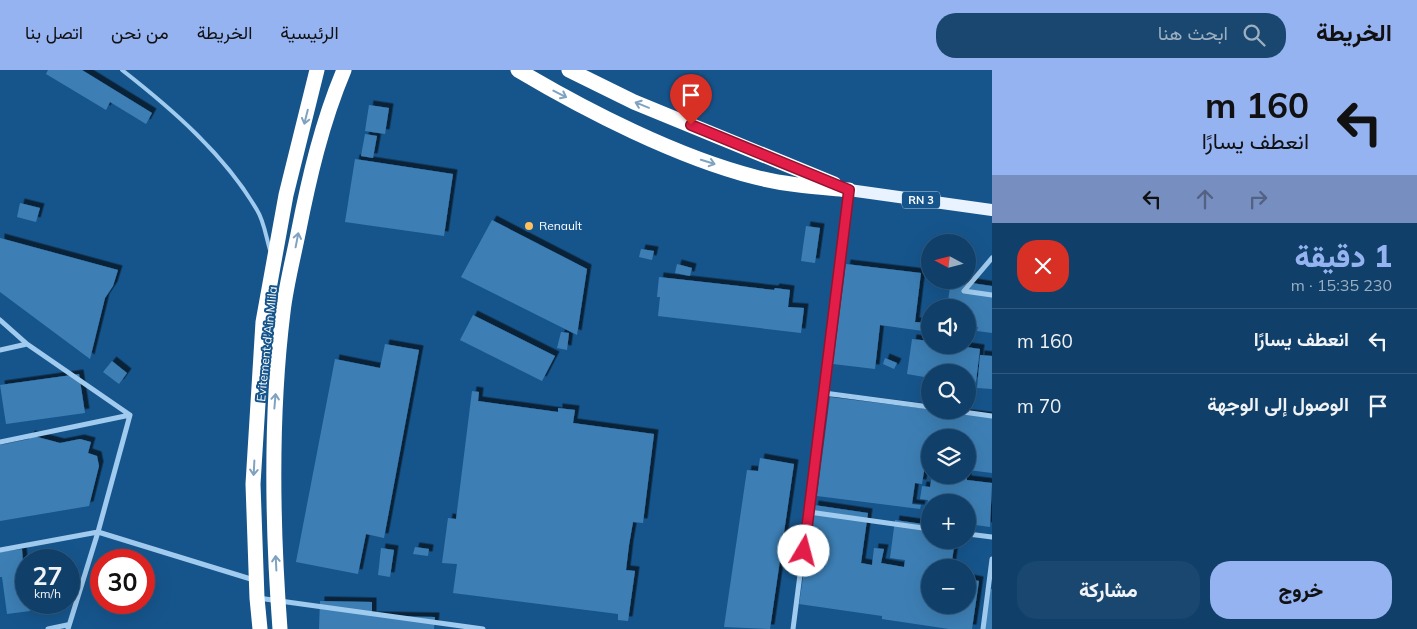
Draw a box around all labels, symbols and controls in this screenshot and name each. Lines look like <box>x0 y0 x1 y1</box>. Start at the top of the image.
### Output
search box <box>936 13 1286 58</box>
text: الخريطة <box>1316 17 1392 47</box>
text: اتصل بنا <box>25 21 83 44</box>
text: من نحن <box>111 21 169 44</box>
text: الخريطة <box>197 21 252 44</box>
text: الرئيسية <box>280 21 339 44</box>
text: ابحث هنا <box>1158 21 1228 45</box>
icon: search <box>1240 21 1268 49</box>
pin <box>670 74 712 125</box>
icon: arrive <box>677 81 705 109</box>
text: 160 m <box>1205 83 1309 127</box>
one-way arrow <box>553 89 568 99</box>
icon: left <box>1327 90 1392 155</box>
one-way arrow <box>635 100 650 110</box>
one-way arrow <box>301 109 310 125</box>
text: انعطف يسارًا <box>1202 127 1309 155</box>
one-way arrow <box>700 158 715 167</box>
icon: left <box>1138 185 1166 213</box>
icon: ahead <box>1191 185 1219 213</box>
icon: right <box>1244 185 1272 213</box>
road number: RN 3 <box>902 192 940 208</box>
place label: Renault <box>539 218 582 233</box>
marker: Renault <box>523 220 535 232</box>
one-way arrow <box>293 232 302 248</box>
north arrow <box>921 234 976 289</box>
map controls <box>921 234 976 614</box>
text: 1 دقيقة <box>1294 237 1392 275</box>
button: close <box>1017 240 1069 292</box>
text: 230 m · 15:35 <box>1291 275 1392 295</box>
street label: Evitement d'Ain Mlila <box>253 285 280 402</box>
button: sound <box>921 299 976 354</box>
text: انعطف يسارًا <box>1254 327 1349 351</box>
icon: left <box>1364 327 1392 355</box>
text: 160 m <box>1017 329 1073 353</box>
button: search <box>921 364 976 419</box>
text: الوصول إلى الوجهة <box>1207 392 1349 416</box>
icon: arrive <box>1364 392 1392 420</box>
one-way arrow <box>270 393 280 409</box>
text: 70 m <box>1017 394 1061 418</box>
button: layers <box>921 429 976 484</box>
one-way arrow <box>249 459 259 475</box>
button: + <box>921 494 976 549</box>
position arrow <box>777 524 829 576</box>
speed limit sign: 30 <box>90 549 155 614</box>
one-way arrow <box>271 555 280 571</box>
button: − <box>921 559 976 614</box>
text: 27 <box>32 560 63 591</box>
button: مشاركة <box>1017 561 1200 619</box>
button: خروج <box>1210 561 1392 619</box>
text: km/h <box>34 586 61 601</box>

